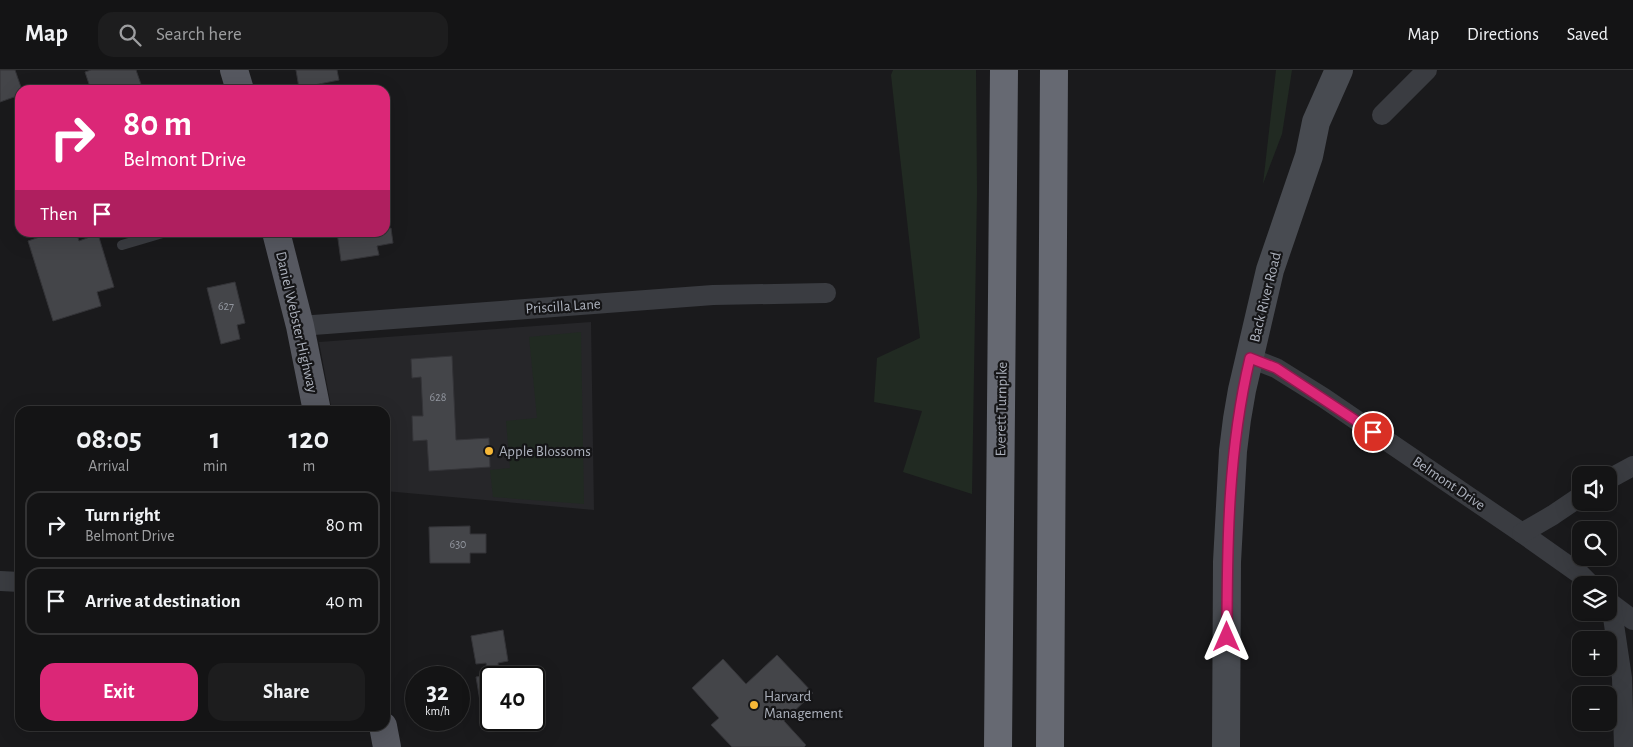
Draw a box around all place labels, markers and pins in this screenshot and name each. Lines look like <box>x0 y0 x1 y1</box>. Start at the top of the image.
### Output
pin <box>1352 411 1394 453</box>
place label: Apple Blossoms <box>499 444 591 459</box>
marker: Apple Blossoms <box>483 445 495 457</box>
place label: Harvard Management <box>764 689 843 721</box>
marker: Harvard Management <box>748 699 760 711</box>

